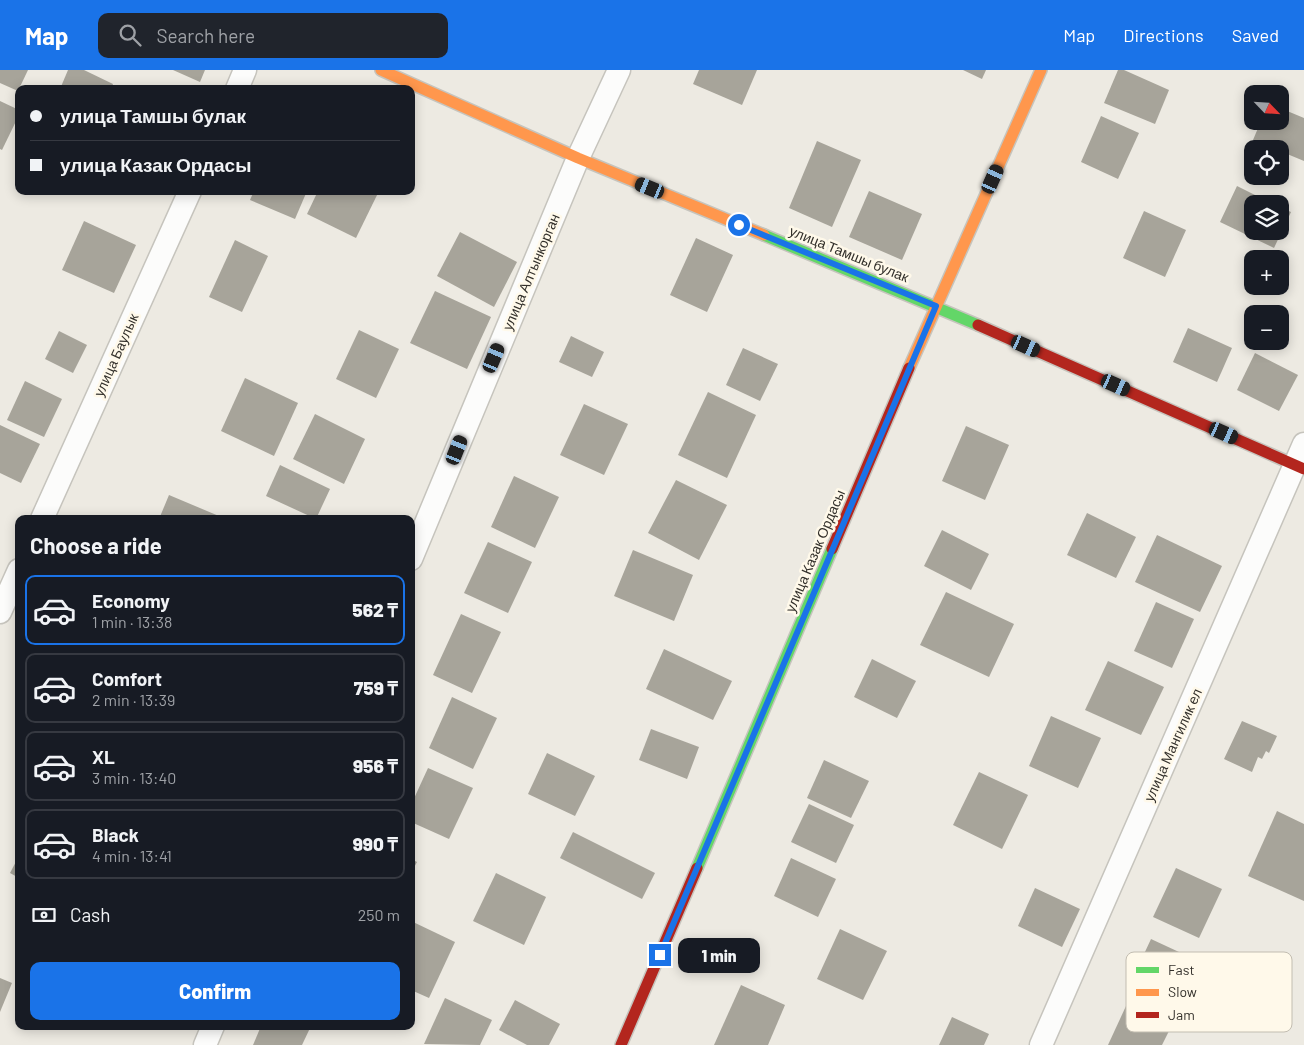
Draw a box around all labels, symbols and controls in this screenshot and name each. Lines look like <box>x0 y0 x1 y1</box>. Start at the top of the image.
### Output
search box <box>98 13 448 58</box>
text: Map <box>25 21 68 50</box>
icon: search <box>116 21 144 49</box>
text: Search here <box>156 24 255 47</box>
text: Map <box>1063 24 1095 46</box>
text: Directions <box>1123 24 1204 46</box>
text: Saved <box>1232 24 1279 46</box>
north arrow <box>1244 85 1289 130</box>
map controls <box>1244 85 1289 350</box>
text: улица Тамшы булак <box>60 104 246 127</box>
button: locate <box>1244 140 1289 185</box>
text: улица Казак Ордасы <box>60 153 251 176</box>
car <box>980 162 1005 196</box>
car <box>633 175 666 201</box>
button: layers <box>1244 195 1289 240</box>
street label: улица Алтынкорган <box>498 211 563 333</box>
route start <box>728 214 750 236</box>
street label: улица Тамшы булак <box>787 222 912 286</box>
button: + <box>1244 250 1289 295</box>
button: − <box>1244 305 1289 350</box>
street label: улица Баулык <box>90 310 142 399</box>
car <box>1009 333 1042 359</box>
car <box>481 341 506 375</box>
car <box>1099 372 1132 398</box>
car <box>1207 420 1240 446</box>
car <box>444 433 469 467</box>
street label: улица Казак Ордасы <box>781 487 848 615</box>
text: Choose a ride <box>30 532 162 558</box>
icon: car <box>32 588 77 633</box>
text: Economy <box>92 589 170 612</box>
text: 562 ₸ <box>352 598 398 621</box>
text: 1 min · 13:38 <box>92 612 172 631</box>
icon: car <box>32 666 77 711</box>
text: Comfort <box>92 667 162 690</box>
text: 759 ₸ <box>354 676 398 699</box>
street label: улица Мангилик ел <box>1140 686 1205 804</box>
text: 2 min · 13:39 <box>92 690 175 709</box>
icon: car <box>32 744 77 789</box>
text: XL <box>92 745 115 768</box>
text: 956 ₸ <box>353 754 398 777</box>
text: 3 min · 13:40 <box>92 768 176 787</box>
icon: car <box>32 822 77 867</box>
text: Black <box>92 823 139 846</box>
text: 990 ₸ <box>353 832 398 855</box>
text: 4 min · 13:41 <box>92 846 172 865</box>
icon: cash <box>30 901 58 929</box>
text: Cash <box>70 903 111 926</box>
text: 250 m <box>358 905 400 924</box>
callout: 1 min <box>678 938 760 972</box>
route end <box>649 944 671 966</box>
text: 1 min <box>701 946 737 965</box>
legend <box>1126 952 1292 1032</box>
text: Fast <box>1168 961 1194 978</box>
button: Confirm <box>30 962 400 1020</box>
text: Slow <box>1168 983 1197 1000</box>
text: Jam <box>1168 1006 1195 1023</box>

